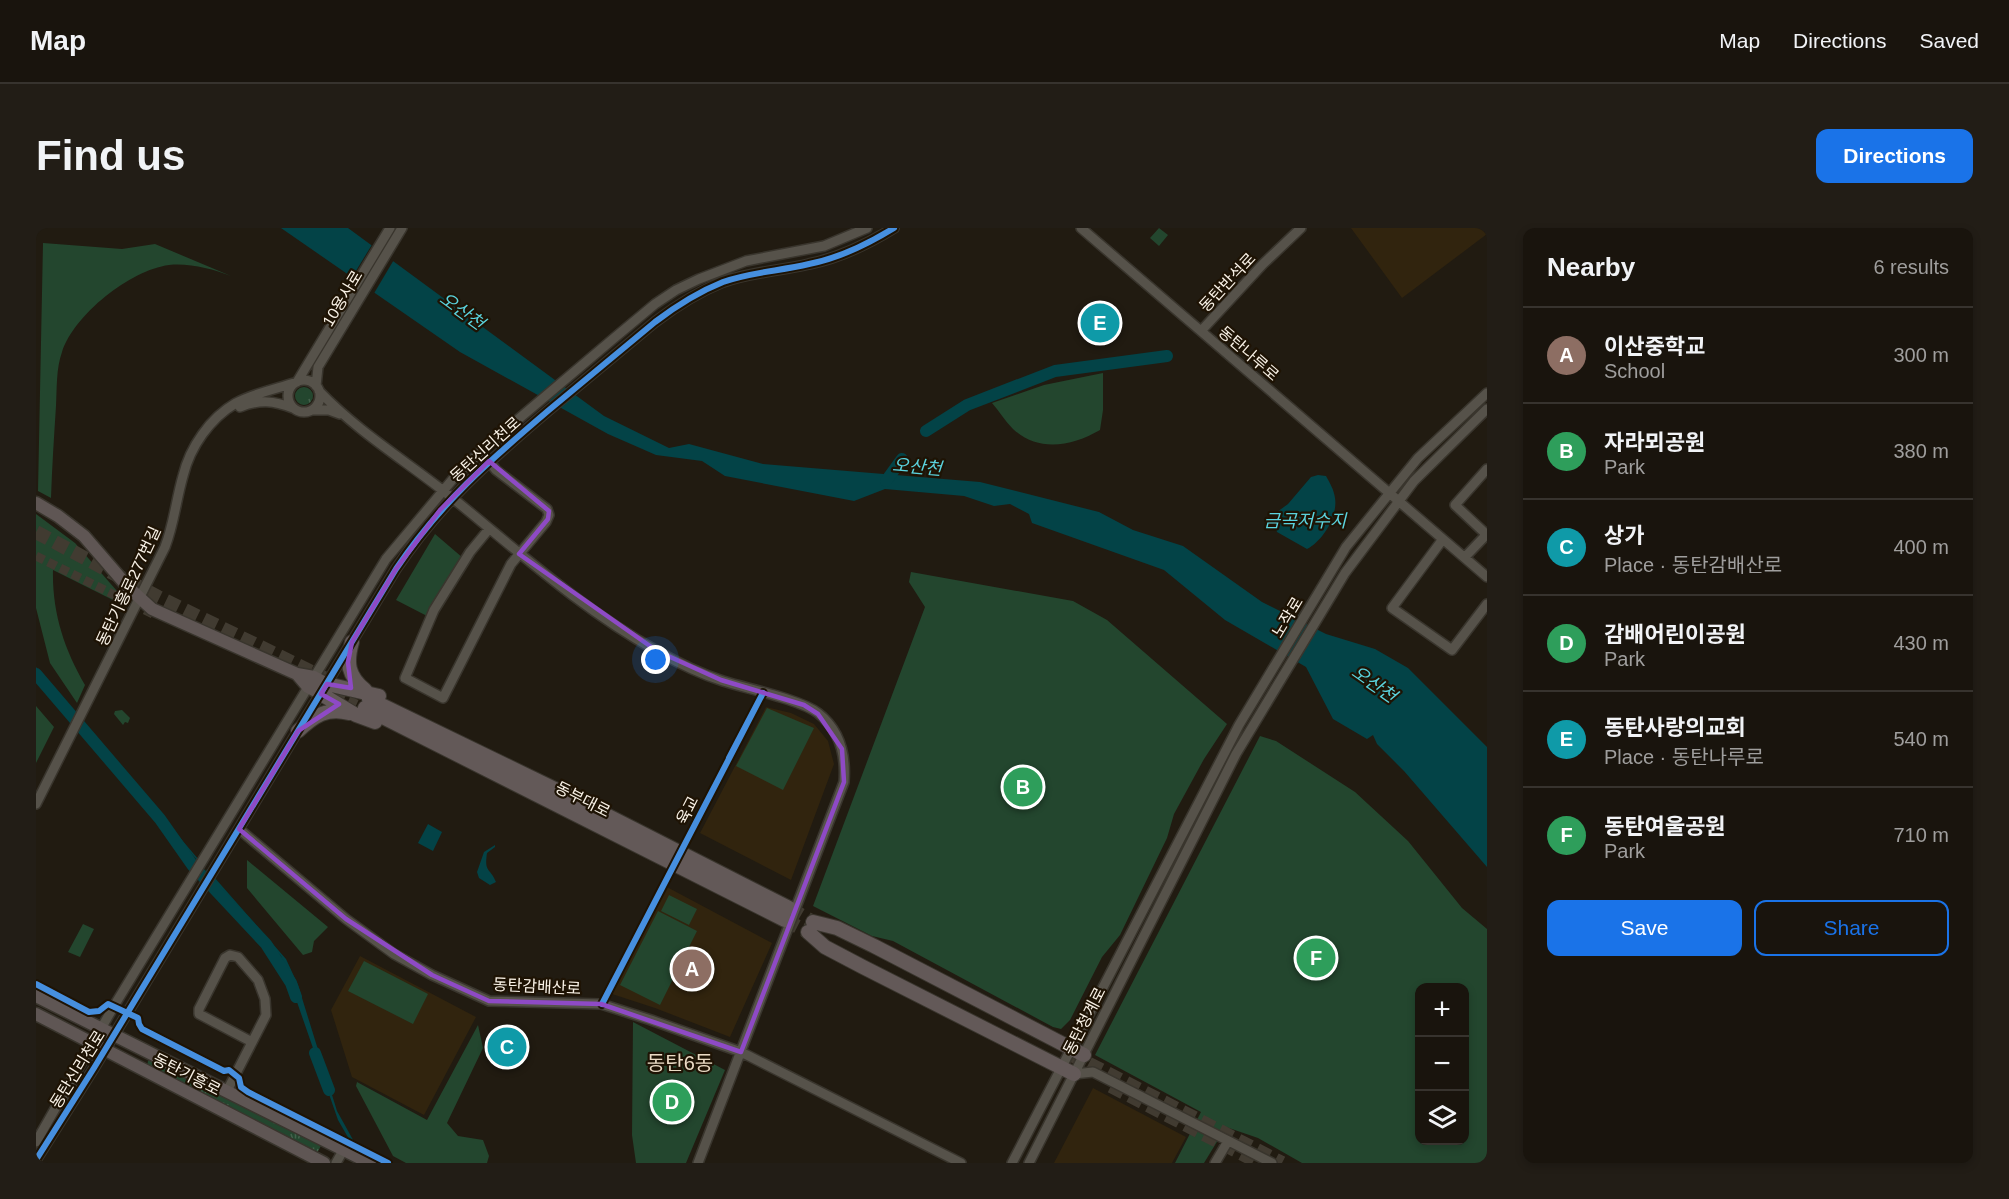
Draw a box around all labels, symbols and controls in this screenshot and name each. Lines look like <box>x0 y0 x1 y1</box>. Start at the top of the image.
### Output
text: Map <box>30 25 86 56</box>
text: Map <box>1719 29 1760 52</box>
text: Directions <box>1793 29 1886 52</box>
text: Saved <box>1919 29 1979 52</box>
button: Directions <box>1816 129 1973 183</box>
text: Find us <box>36 132 185 179</box>
street label: 동탄반석로 <box>1196 249 1259 315</box>
text: Nearby <box>1547 252 1635 282</box>
text: 6 results <box>1873 256 1949 278</box>
street label: 10용사로 <box>319 267 366 329</box>
water label: 오산천 <box>436 288 490 335</box>
pin: E <box>1080 300 1120 346</box>
street label: 동탄나루로 <box>1215 323 1282 384</box>
text: 이산중학교 <box>1604 334 1705 359</box>
text: A <box>1559 344 1574 366</box>
text: 300 m <box>1893 344 1949 366</box>
text: School <box>1604 360 1665 382</box>
street label: 동탄신리천로 <box>447 413 524 485</box>
text: 자라뫼공원 <box>1604 430 1705 455</box>
text: B <box>1559 440 1574 462</box>
text: 380 m <box>1893 440 1949 462</box>
water label: 오산천 <box>891 455 945 479</box>
text: Park <box>1604 456 1645 478</box>
water label: 금곡저수지 <box>1264 511 1348 531</box>
text: 상가 <box>1604 523 1644 548</box>
street label: 동탄기흥로277번길 <box>93 524 164 649</box>
text: C <box>1559 536 1574 558</box>
text: 400 m <box>1893 536 1949 558</box>
text: Place · 동탄감배산로 <box>1604 554 1782 576</box>
street label: 노작로 <box>1269 594 1306 641</box>
text: 감배어린이공원 <box>1604 622 1746 647</box>
text: D <box>1559 632 1574 654</box>
text: 430 m <box>1893 632 1949 654</box>
your location <box>641 645 670 674</box>
text: Park <box>1604 648 1645 670</box>
water label: 오산천 <box>1348 662 1402 708</box>
text: 동탄사랑의교회 <box>1604 715 1746 740</box>
text: E <box>1560 728 1573 750</box>
text: 540 m <box>1893 728 1949 750</box>
text: Place · 동탄나루로 <box>1604 746 1764 768</box>
pin: B <box>1004 764 1042 810</box>
street label: 동부대로 <box>553 779 613 821</box>
street label: 육교 <box>673 793 702 827</box>
text: 동탄여울공원 <box>1604 814 1725 839</box>
text: F <box>1560 824 1573 846</box>
text: 710 m <box>1893 824 1949 846</box>
text: Park <box>1604 840 1645 862</box>
button: Save <box>1547 900 1742 956</box>
button: Share <box>1754 900 1949 956</box>
pin: F <box>1296 936 1336 980</box>
pin: A <box>672 946 712 992</box>
street label: 동탄감배산로 <box>492 976 582 997</box>
map controls <box>1415 983 1469 1145</box>
button: + <box>1415 983 1469 1037</box>
street label: 동탄청계로 <box>1060 984 1109 1058</box>
pin: C <box>488 1024 526 1070</box>
street label: 동탄신리천로 <box>47 1027 108 1111</box>
button: − <box>1415 1037 1469 1091</box>
street label: 동탄기흥로 <box>150 1050 224 1099</box>
district label: 동탄6동 <box>647 1052 713 1074</box>
pin: D <box>652 1080 692 1124</box>
button: layers <box>1415 1091 1469 1145</box>

